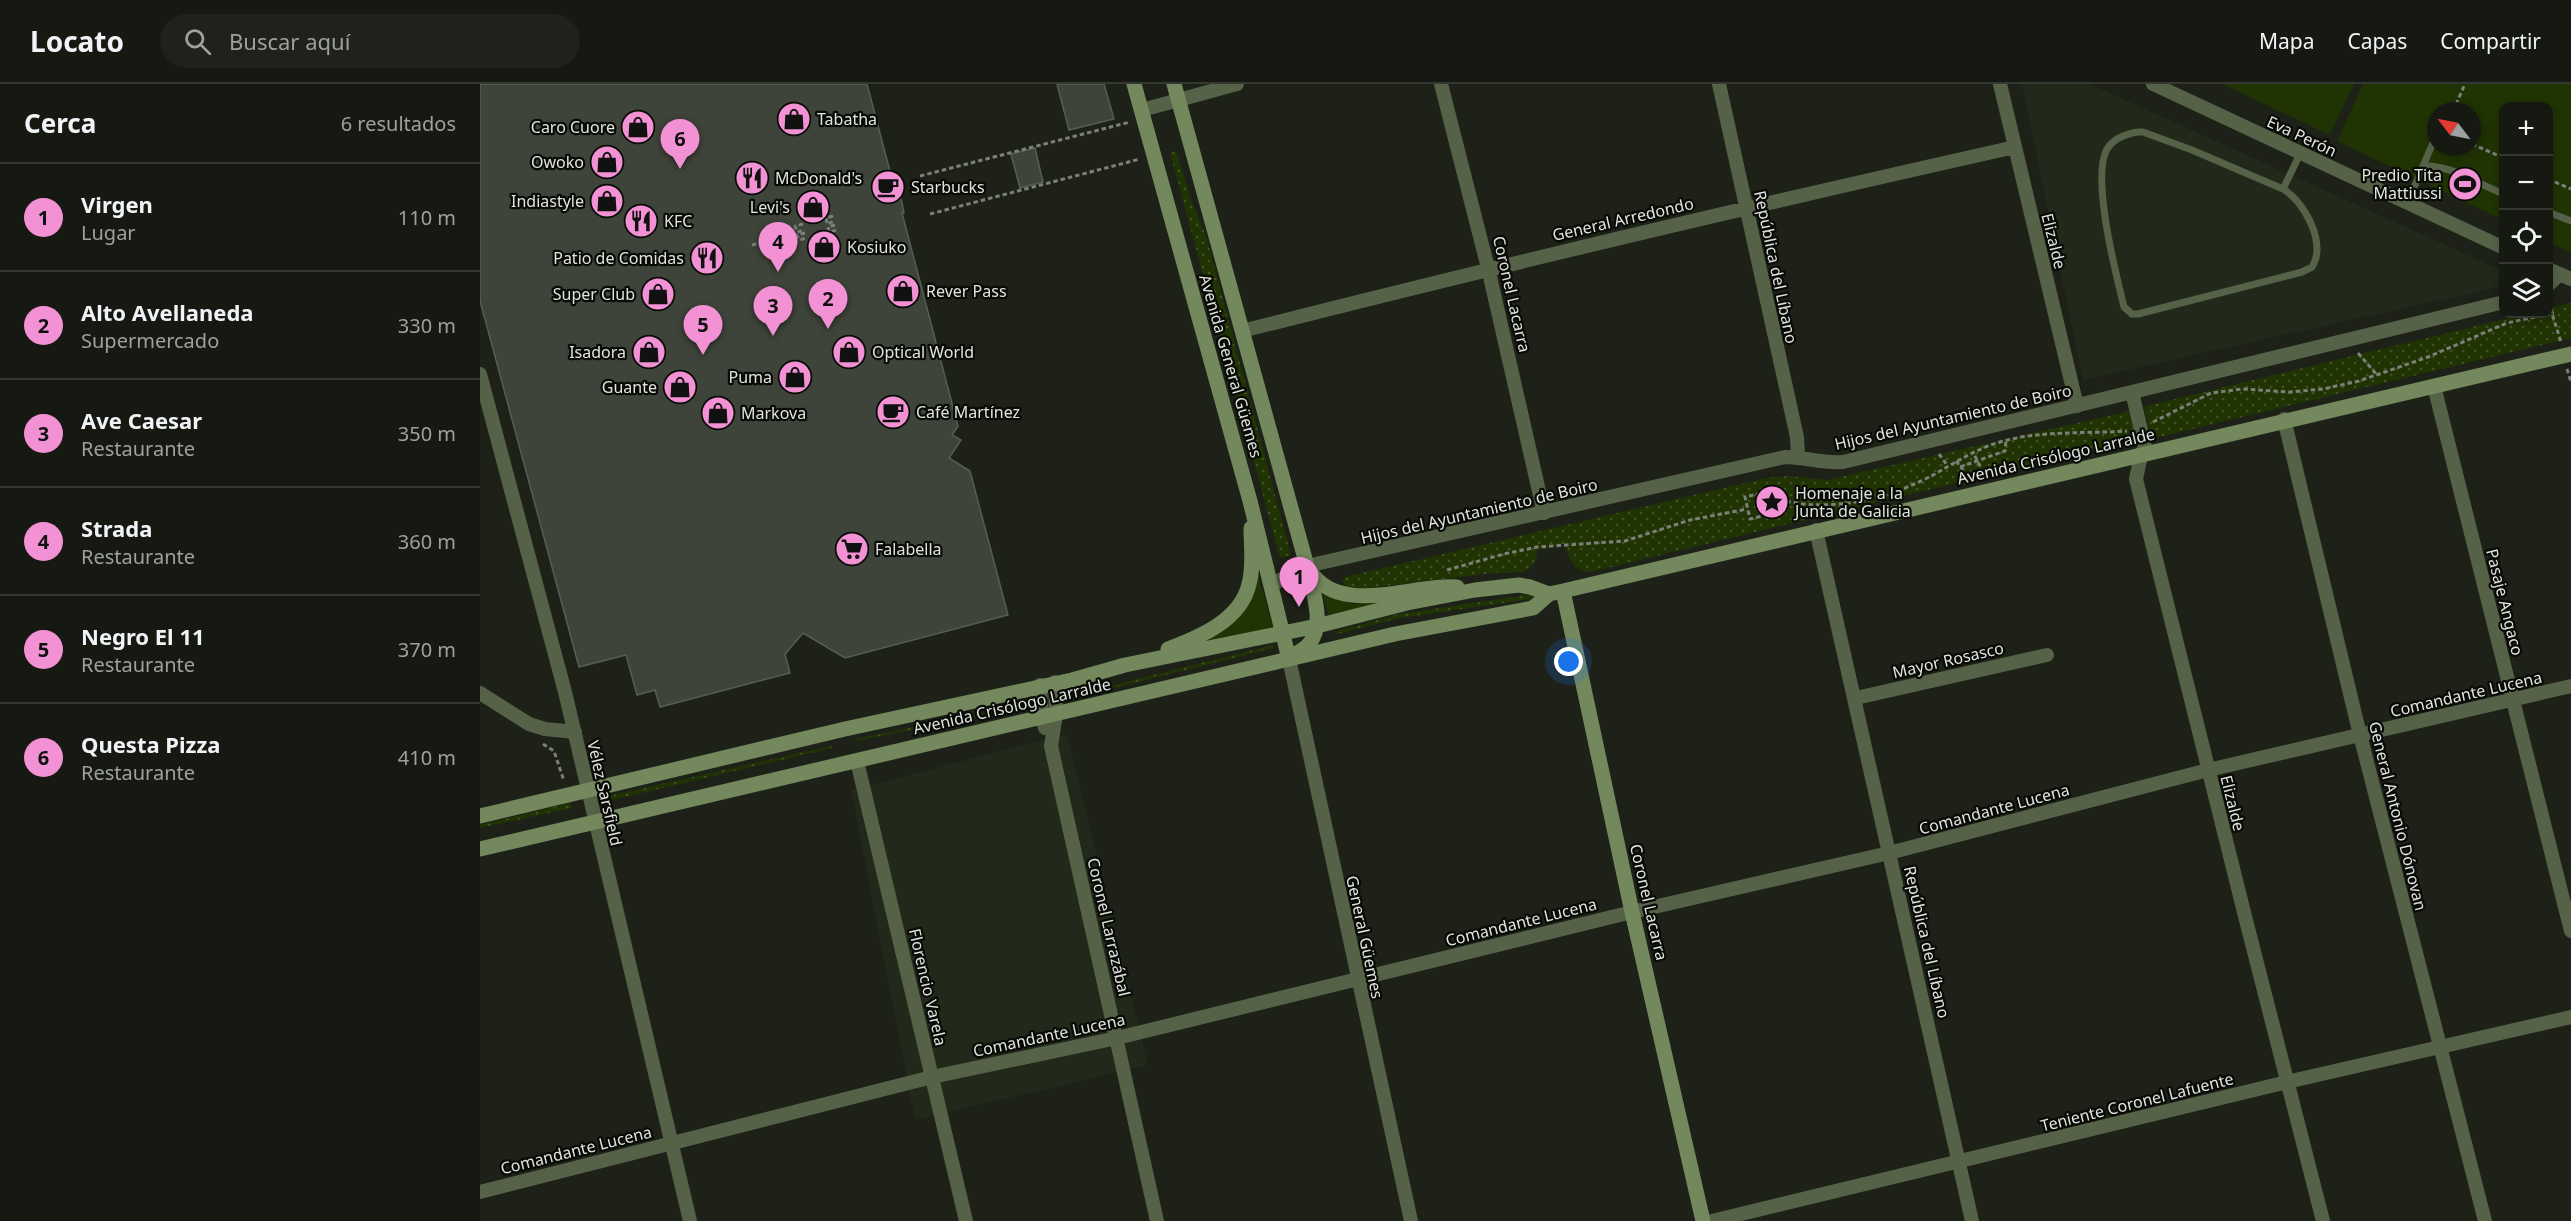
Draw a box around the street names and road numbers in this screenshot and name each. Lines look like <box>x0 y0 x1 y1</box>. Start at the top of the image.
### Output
street label: Eva Perón <box>2263 110 2341 162</box>
street label: República del Líbano <box>1749 189 1803 345</box>
street label: General Arredondo <box>1550 192 1696 246</box>
street label: Elizalde <box>2036 211 2072 271</box>
street label: Coronel Lacarra <box>1488 234 1536 354</box>
street label: Avenida General Güemes <box>1194 272 1268 460</box>
street label: Hijos del Ayuntamiento de Boiro <box>1832 379 2074 455</box>
street label: Avenida Crisólogo Larralde <box>1955 423 2157 489</box>
street label: Hijos del Ayuntamiento de Boiro <box>1358 473 1600 549</box>
street label: Pasaje Angaco <box>2481 547 2529 657</box>
street label: Mayor Rosasco <box>1890 637 2006 683</box>
street label: Comandante Lucena <box>2388 666 2544 722</box>
street label: Avenida Crisólogo Larralde <box>911 673 1113 739</box>
street label: General Antonio Dónovan <box>2364 719 2432 913</box>
street label: Vélez Sarsfield <box>582 738 628 848</box>
street label: Elizalde <box>2215 773 2251 833</box>
street label: Comandante Lucena <box>1916 778 2072 840</box>
street label: Coronel Lacarra <box>1625 842 1673 962</box>
street label: Coronel Larrazábal <box>1082 856 1136 998</box>
street label: República del Líbano <box>1899 864 1955 1020</box>
street label: General Güemes <box>1341 873 1389 1001</box>
street label: Comandante Lucena <box>1443 893 1599 951</box>
street label: Florencio Varela <box>904 926 952 1048</box>
street label: Comandante Lucena <box>971 1008 1127 1062</box>
street label: Teniente Coronel Lafuente <box>2038 1067 2236 1137</box>
street label: Comandante Lucena <box>498 1121 654 1179</box>

